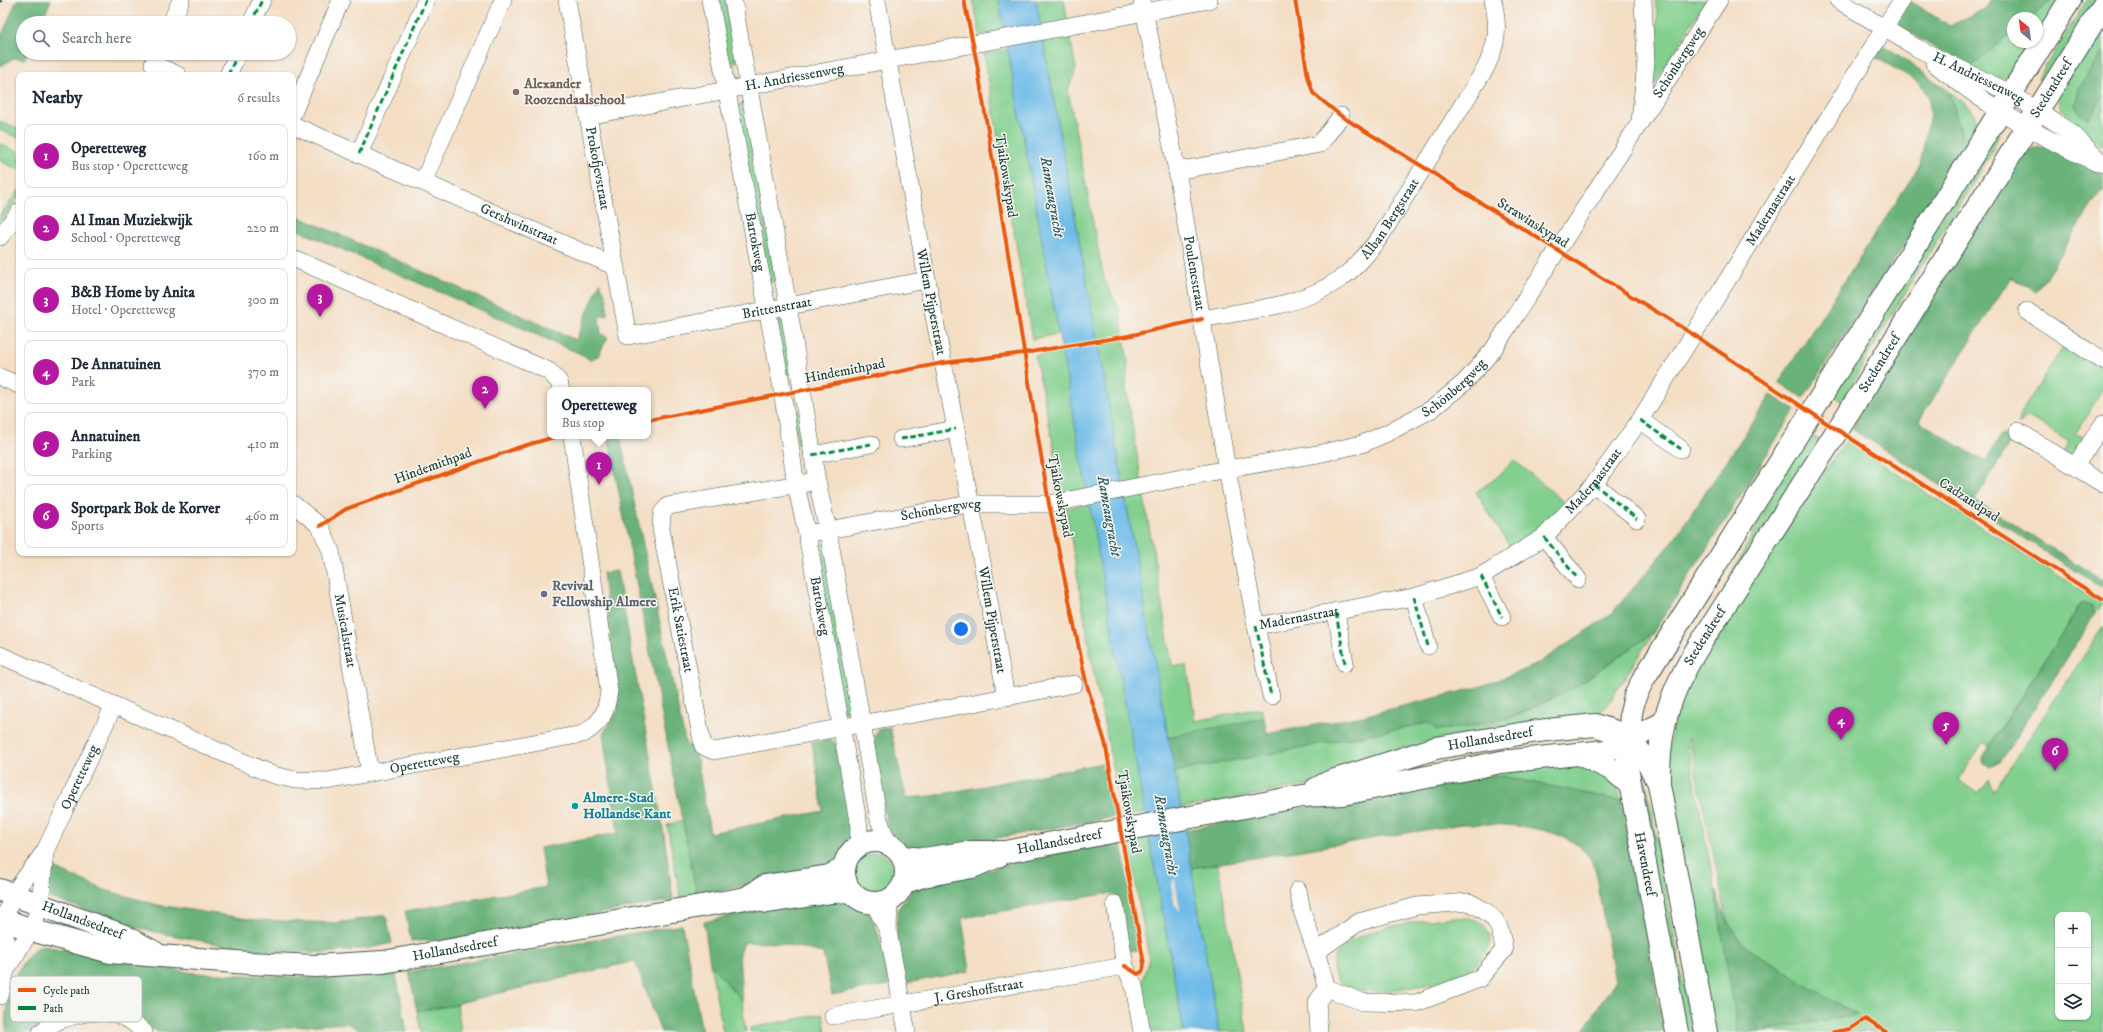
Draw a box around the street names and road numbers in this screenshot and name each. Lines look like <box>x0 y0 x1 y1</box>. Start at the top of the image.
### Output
street label: Schönbergweg <box>1649 24 1708 102</box>
street label: H. Andriessenweg <box>1930 48 2028 109</box>
street label: Stedendreef <box>2026 54 2078 121</box>
street label: H. Andriessenweg <box>744 59 845 95</box>
street label: Prokofjevstraat <box>581 125 614 212</box>
street label: Tjaikowskypad <box>991 133 1021 219</box>
street label: Madernastraat <box>1742 171 1800 249</box>
street label: Alban Bergstraat <box>1357 175 1424 263</box>
street label: Strawinskypad <box>1494 194 1572 252</box>
street label: Gershwinstraat <box>477 199 561 250</box>
street label: Bartokweg <box>741 211 769 273</box>
street label: Poulencstraat <box>1179 234 1209 312</box>
street label: Willem Pijperstraat <box>912 246 950 357</box>
street label: Brittenstraat <box>741 293 814 323</box>
street label: Stedendreef <box>1855 329 1906 396</box>
street label: Hindemithpad <box>803 354 887 388</box>
street label: Schönbergweg <box>1419 355 1490 422</box>
street label: Hindemithpad <box>392 444 474 488</box>
street label: Madernastraat <box>1561 444 1626 518</box>
street label: Tjaikowskypad <box>1043 453 1077 539</box>
street label: Cadzandpad <box>1935 474 2003 526</box>
street label: Schönbergweg <box>899 495 981 525</box>
street label: Willem Pijperstraat <box>974 564 1010 675</box>
street label: Bartokweg <box>806 575 834 637</box>
street label: Erik Satiestraat <box>663 586 698 675</box>
street label: Musicalstraat <box>330 592 360 669</box>
street label: Madernastraat <box>1258 602 1341 634</box>
street label: Stedendreef <box>1680 602 1732 669</box>
street label: Hollandsedreef <box>1446 723 1536 755</box>
street label: Operetteweg <box>57 742 103 813</box>
street label: Operetteweg <box>388 748 461 778</box>
street label: Tjaikowskypad <box>1113 769 1145 855</box>
street label: Hollandsedreef <box>1016 825 1106 859</box>
street label: Havendreef <box>1630 830 1661 900</box>
street label: Hollandsedreef <box>39 897 128 945</box>
street label: Hollandsedreef <box>411 933 501 966</box>
street label: J. Greshoffstraat <box>931 974 1025 1008</box>

